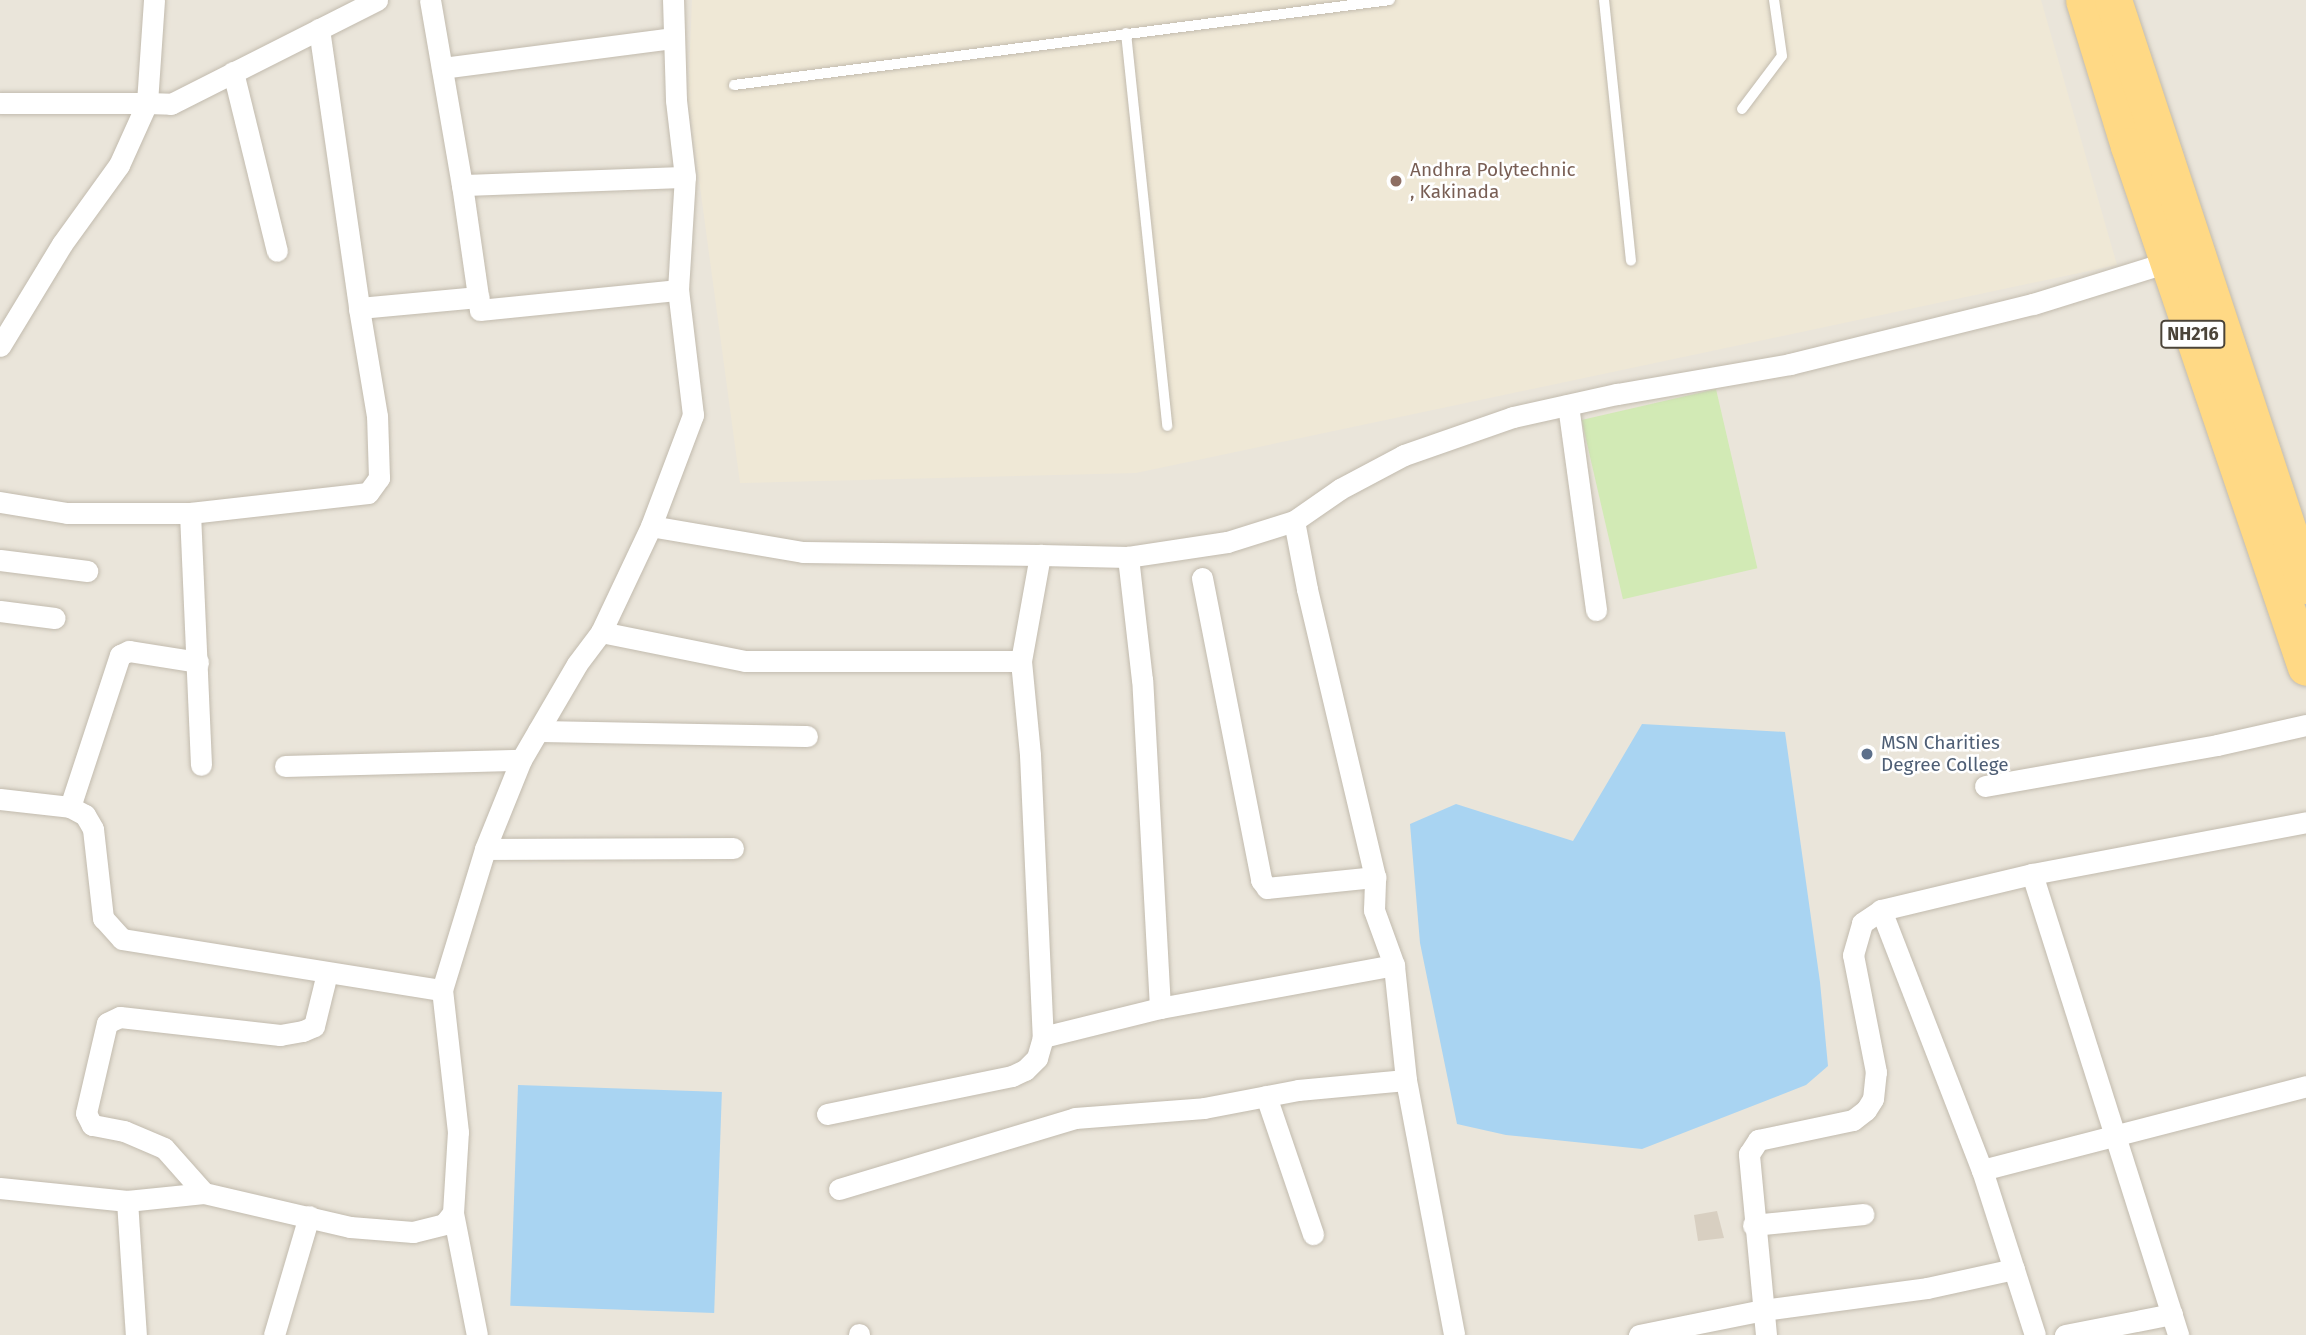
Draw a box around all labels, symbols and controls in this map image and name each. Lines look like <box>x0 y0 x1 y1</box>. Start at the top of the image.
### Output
place label: Andhra Polytechnic , Kakinada <box>1410 159 1576 203</box>
marker: Andhra Polytechnic , Kakinada <box>1388 173 1404 189</box>
road number: NH216 <box>2160 320 2226 348</box>
place label: MSN Charities Degree College <box>1881 732 2009 776</box>
marker: MSN Charities Degree College <box>1859 746 1875 762</box>

